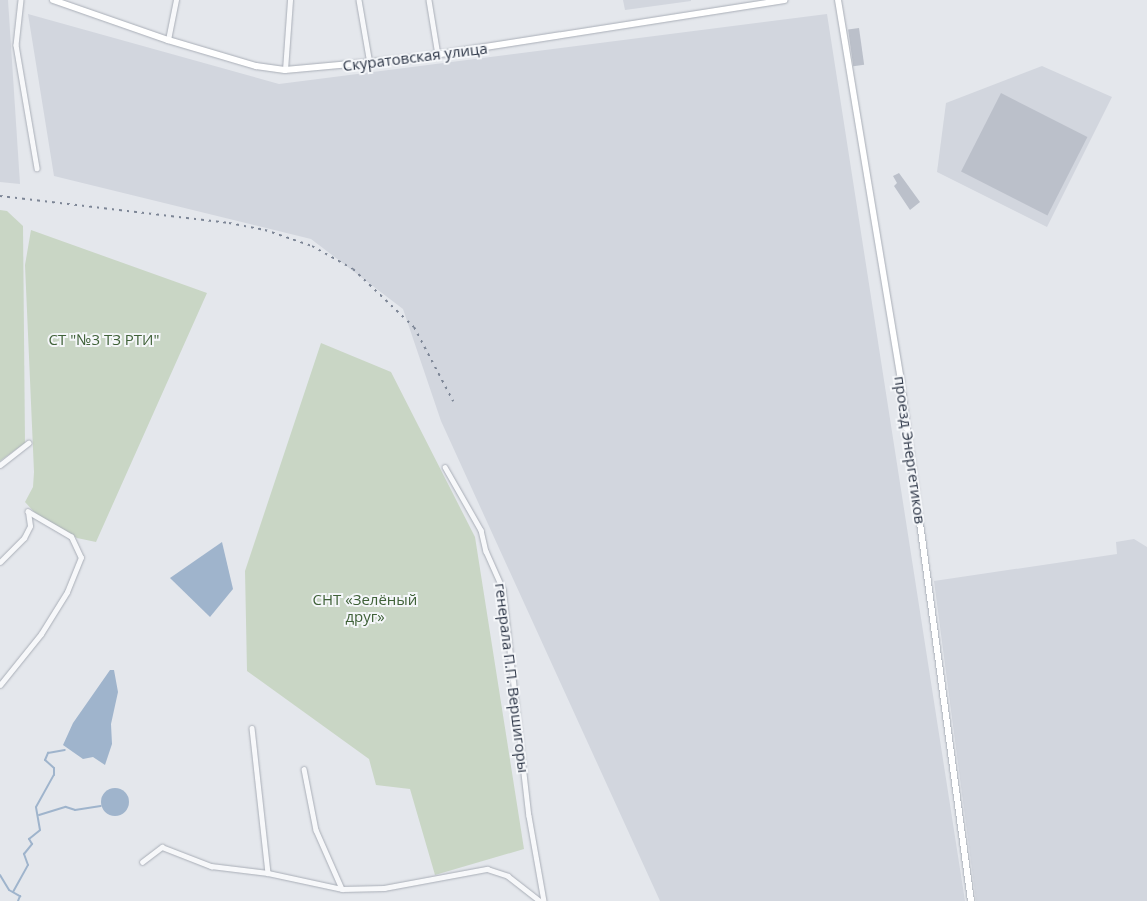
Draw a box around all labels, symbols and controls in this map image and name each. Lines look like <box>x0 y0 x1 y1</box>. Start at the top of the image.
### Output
street label: Скуратовская улица <box>342 39 488 75</box>
park label: СТ "№3 ТЗ РТИ" <box>49 331 159 349</box>
street label: проезд Энергетиков <box>891 375 929 525</box>
street label: генерала П.П. Вершигоры <box>491 582 533 774</box>
park label: СНТ «Зелёный друг» <box>313 590 417 625</box>

